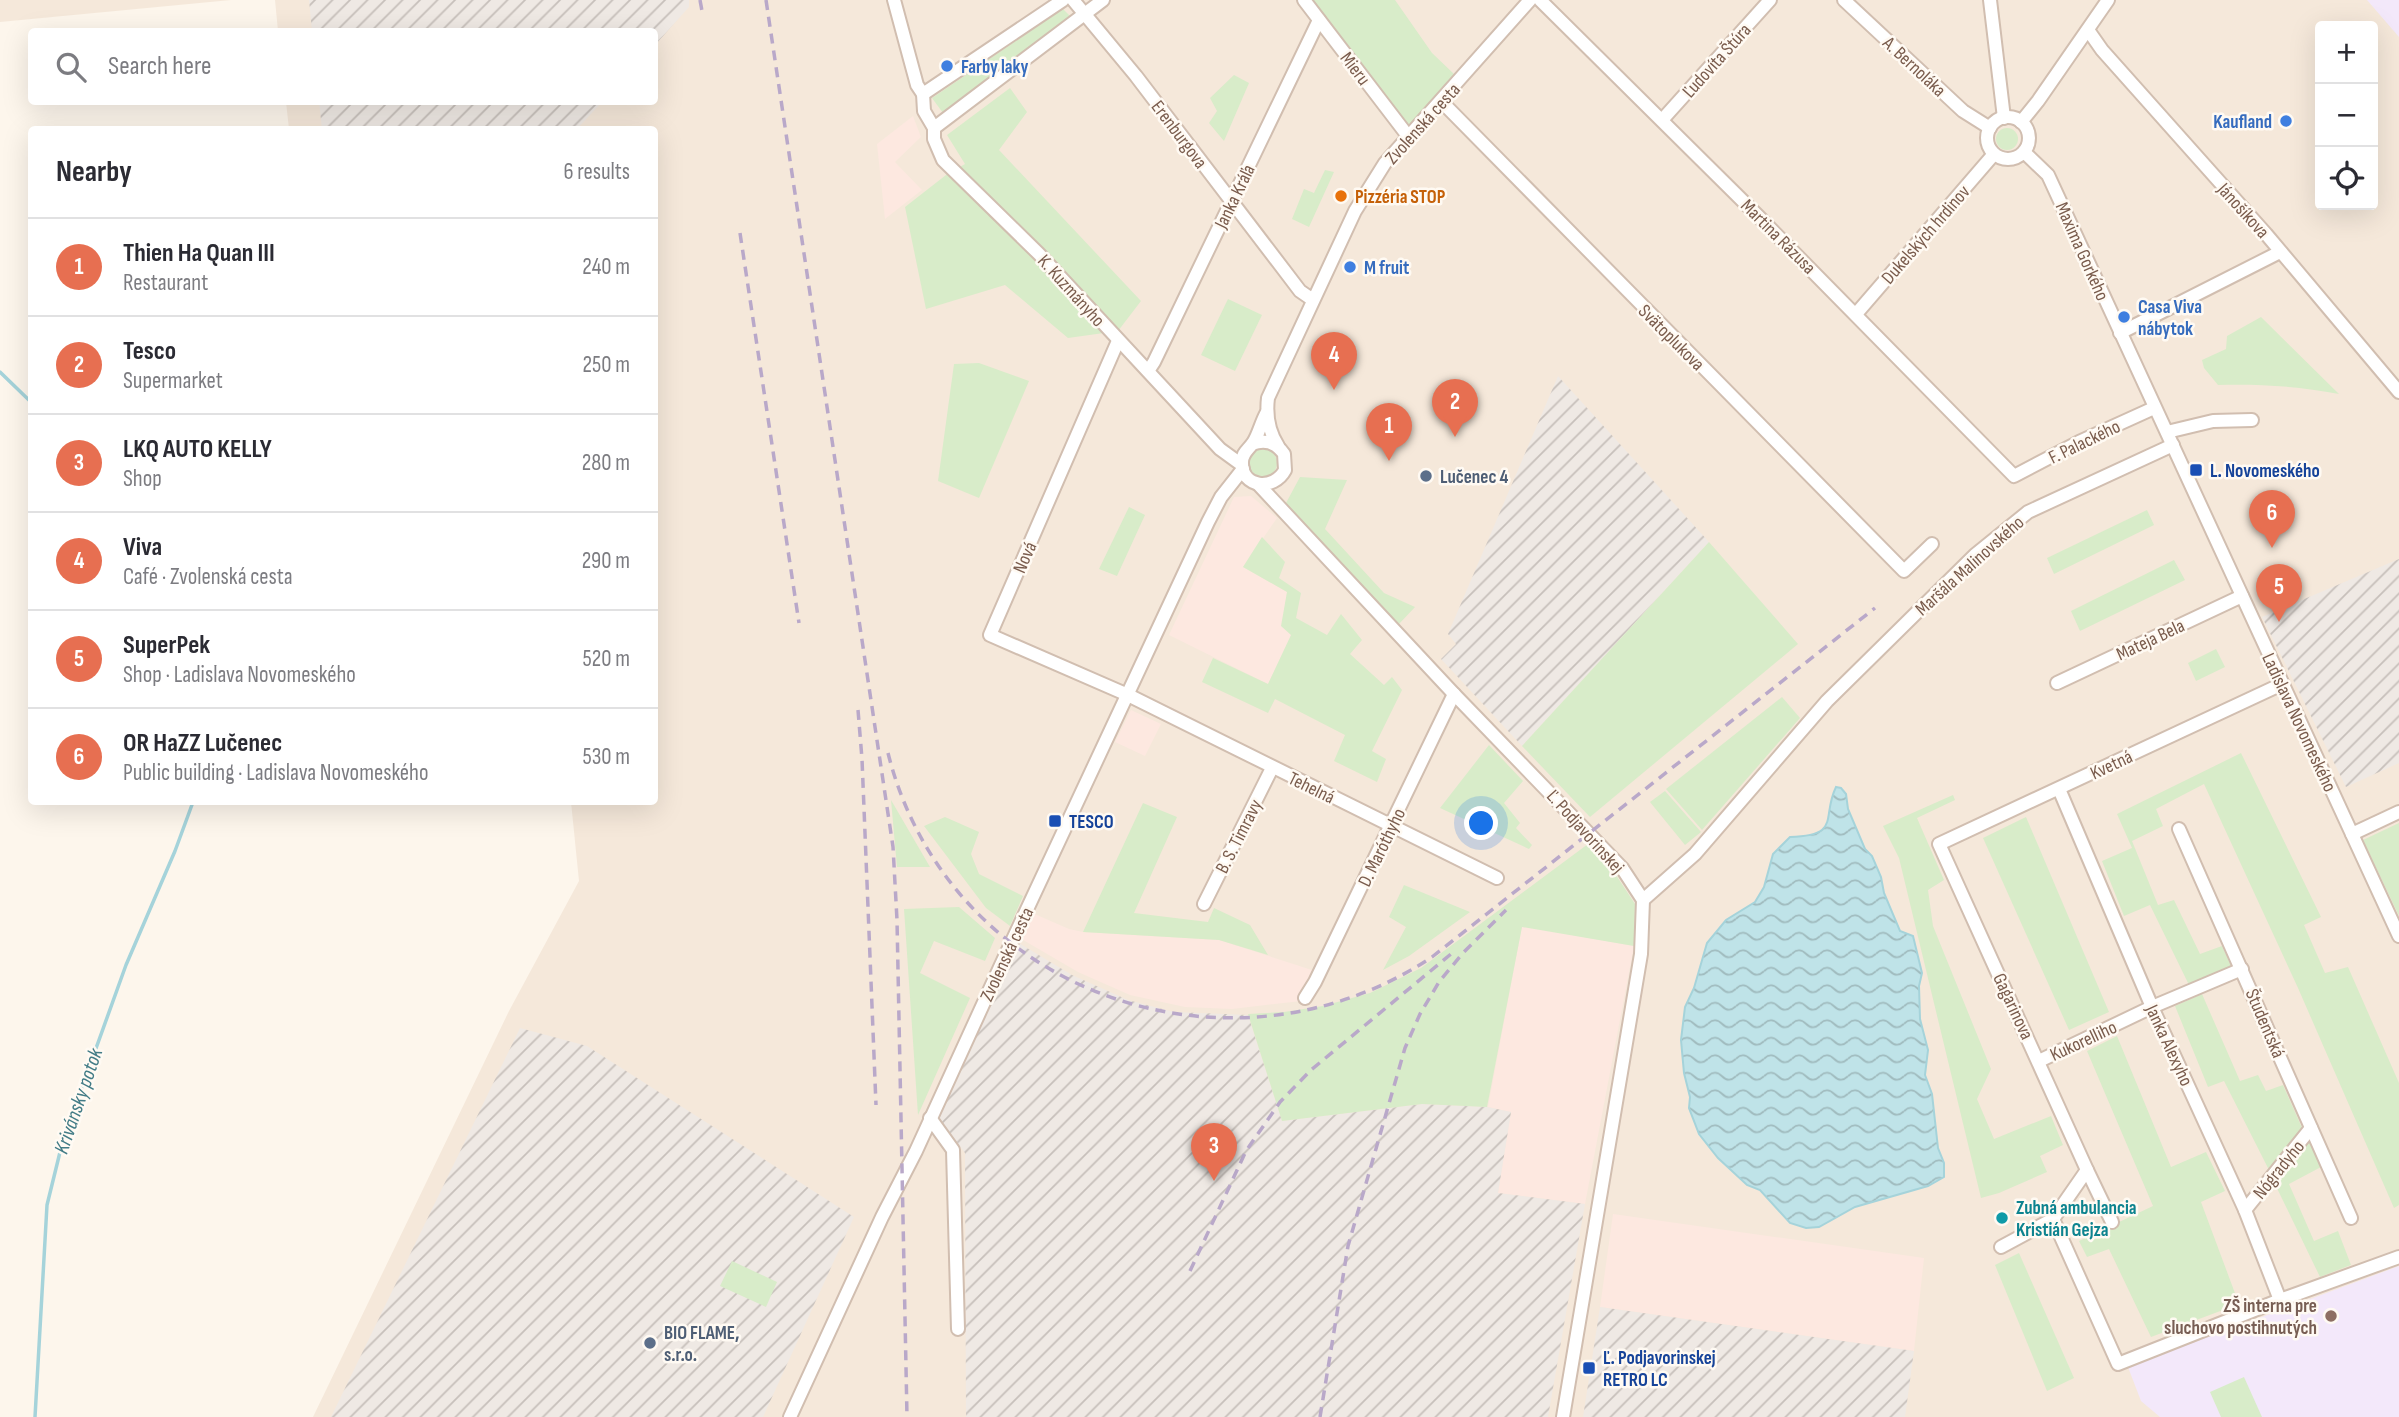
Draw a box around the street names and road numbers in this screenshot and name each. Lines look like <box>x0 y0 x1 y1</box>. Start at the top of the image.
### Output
street label: Ľudovíta Štúra <box>1678 19 1756 103</box>
street label: A. Bernoláka <box>1877 31 1950 102</box>
street label: Mieru <box>1335 48 1375 90</box>
street label: Zvolenská cesta <box>1381 79 1466 169</box>
street label: Erenburgova <box>1146 96 1212 173</box>
street label: Janka Kráľa <box>1210 161 1261 233</box>
street label: Jánošíkova <box>2211 178 2274 243</box>
street label: Dukelských hrdinov <box>1877 181 1975 289</box>
street label: Martina Rázusa <box>1736 195 1820 279</box>
street label: Maxima Gorkého <box>2050 199 2114 304</box>
street label: K. Kuzmányho <box>1032 250 1109 332</box>
street label: Svätoplukova <box>1633 300 1709 376</box>
street label: F. Palackého <box>2045 415 2124 469</box>
street label: Maršála Malinovského <box>1911 511 2029 621</box>
street label: Nová <box>1008 538 1042 577</box>
street label: Mateja Bela <box>2113 615 2188 666</box>
street label: Ladislava Novomeského <box>2256 650 2341 796</box>
street label: Kvetná <box>2087 746 2136 785</box>
street label: Tehelná <box>1284 767 1338 809</box>
street label: Ľ. Podjavorinskej <box>1541 785 1629 879</box>
street label: B. S. Timravy <box>1211 795 1268 878</box>
street label: D. Maróthyho <box>1354 805 1411 891</box>
street label: Zvolenská cesta <box>976 904 1039 1005</box>
street label: Gagarinova <box>1987 970 2038 1043</box>
street label: Študentská <box>2240 986 2289 1062</box>
street label: Janka Alexyho <box>2139 1000 2197 1090</box>
street label: Kukorelliho <box>2047 1016 2121 1067</box>
street label: Nógradyho <box>2249 1136 2310 1204</box>

